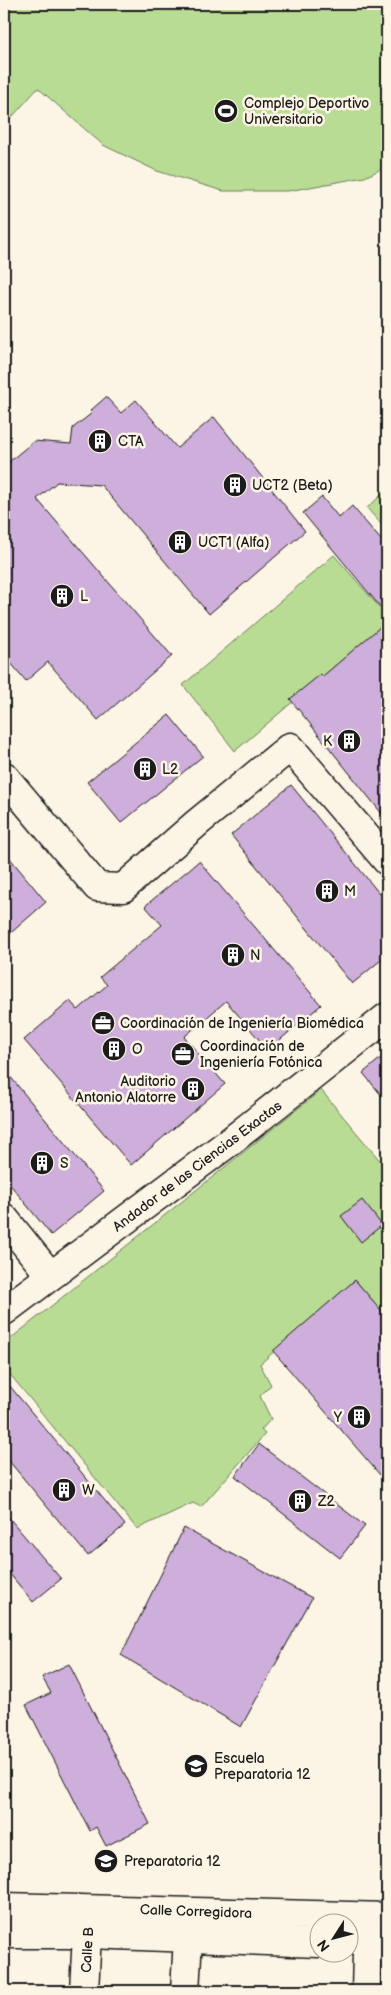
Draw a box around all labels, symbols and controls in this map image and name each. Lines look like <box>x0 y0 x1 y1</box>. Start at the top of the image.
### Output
place label: Complejo Deportivo Universitario <box>244 95 369 128</box>
sports icon: Complejo Deportivo Universitario <box>213 98 239 124</box>
building icon: CTA <box>87 428 113 454</box>
place label: CTA <box>118 433 144 450</box>
building icon: UCT2 (Beta) <box>222 472 248 498</box>
place label: UCT2 (Beta) <box>252 477 333 494</box>
building icon: UCT1 (Alfa) <box>167 529 193 555</box>
place label: UCT1 (Alfa) <box>198 534 269 551</box>
building icon: L <box>49 583 75 609</box>
place label: L <box>80 588 88 605</box>
building icon: K <box>336 728 362 754</box>
place label: K <box>323 733 333 750</box>
building icon: L2 <box>132 756 158 782</box>
place label: L2 <box>162 761 179 778</box>
building icon: M <box>314 878 340 904</box>
place label: M <box>344 883 356 900</box>
building icon: N <box>220 942 246 968</box>
place label: N <box>250 947 261 964</box>
office icon: Coordinación de Ingeniería Biomédica <box>90 1010 116 1036</box>
place label: Coordinación de Ingeniería Biomédica <box>120 1015 364 1032</box>
building icon: O <box>101 1036 127 1062</box>
place label: Coordinación de Ingeniería Fotónica <box>200 1038 322 1071</box>
place label: O <box>132 1041 143 1058</box>
office icon: Coordinación de Ingeniería Fotónica <box>170 1041 196 1067</box>
place label: Auditorio Antonio Alatorre <box>75 1073 176 1106</box>
building icon: Auditorio Antonio Alatorre <box>180 1076 206 1102</box>
street label: Andador de las Ciencias Exactas <box>109 1097 285 1236</box>
building icon: S <box>29 1150 55 1176</box>
place label: S <box>60 1155 68 1172</box>
building icon: Y <box>346 1404 372 1430</box>
place label: Y <box>333 1409 343 1426</box>
building icon: W <box>51 1477 77 1503</box>
place label: W <box>82 1482 95 1499</box>
building icon: Z2 <box>287 1488 313 1514</box>
place label: Z2 <box>317 1493 336 1510</box>
place label: Escuela Preparatoria 12 <box>214 1750 311 1783</box>
school or university icon: Escuela Preparatoria 12 <box>183 1753 209 1779</box>
school or university icon: Preparatoria 12 <box>93 1848 119 1874</box>
place label: Preparatoria 12 <box>124 1853 221 1870</box>
street label: Calle Corregidora <box>140 1901 252 1922</box>
north arrow <box>308 1912 358 1962</box>
street label: Calle B <box>78 1926 97 1973</box>
text: N <box>314 1936 334 1955</box>

